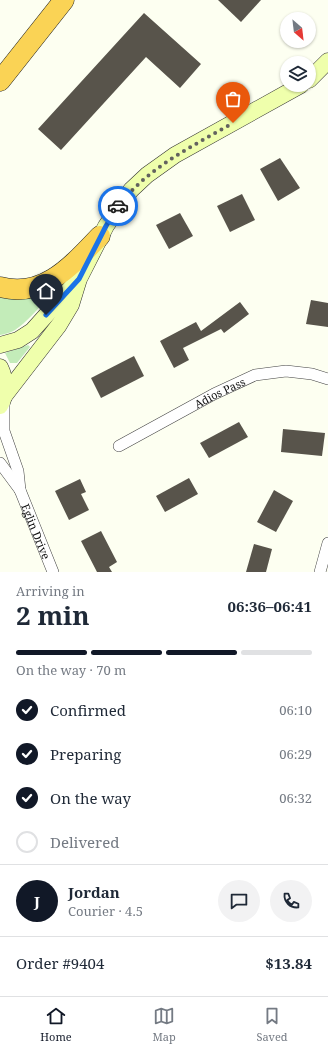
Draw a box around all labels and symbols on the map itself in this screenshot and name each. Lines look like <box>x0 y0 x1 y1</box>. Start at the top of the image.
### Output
north arrow <box>280 12 316 48</box>
pin <box>216 82 250 123</box>
courier <box>98 186 138 226</box>
pin <box>29 274 63 315</box>
street label: Adios Pass <box>191 373 247 411</box>
street label: Eglin Drive <box>19 501 55 561</box>

